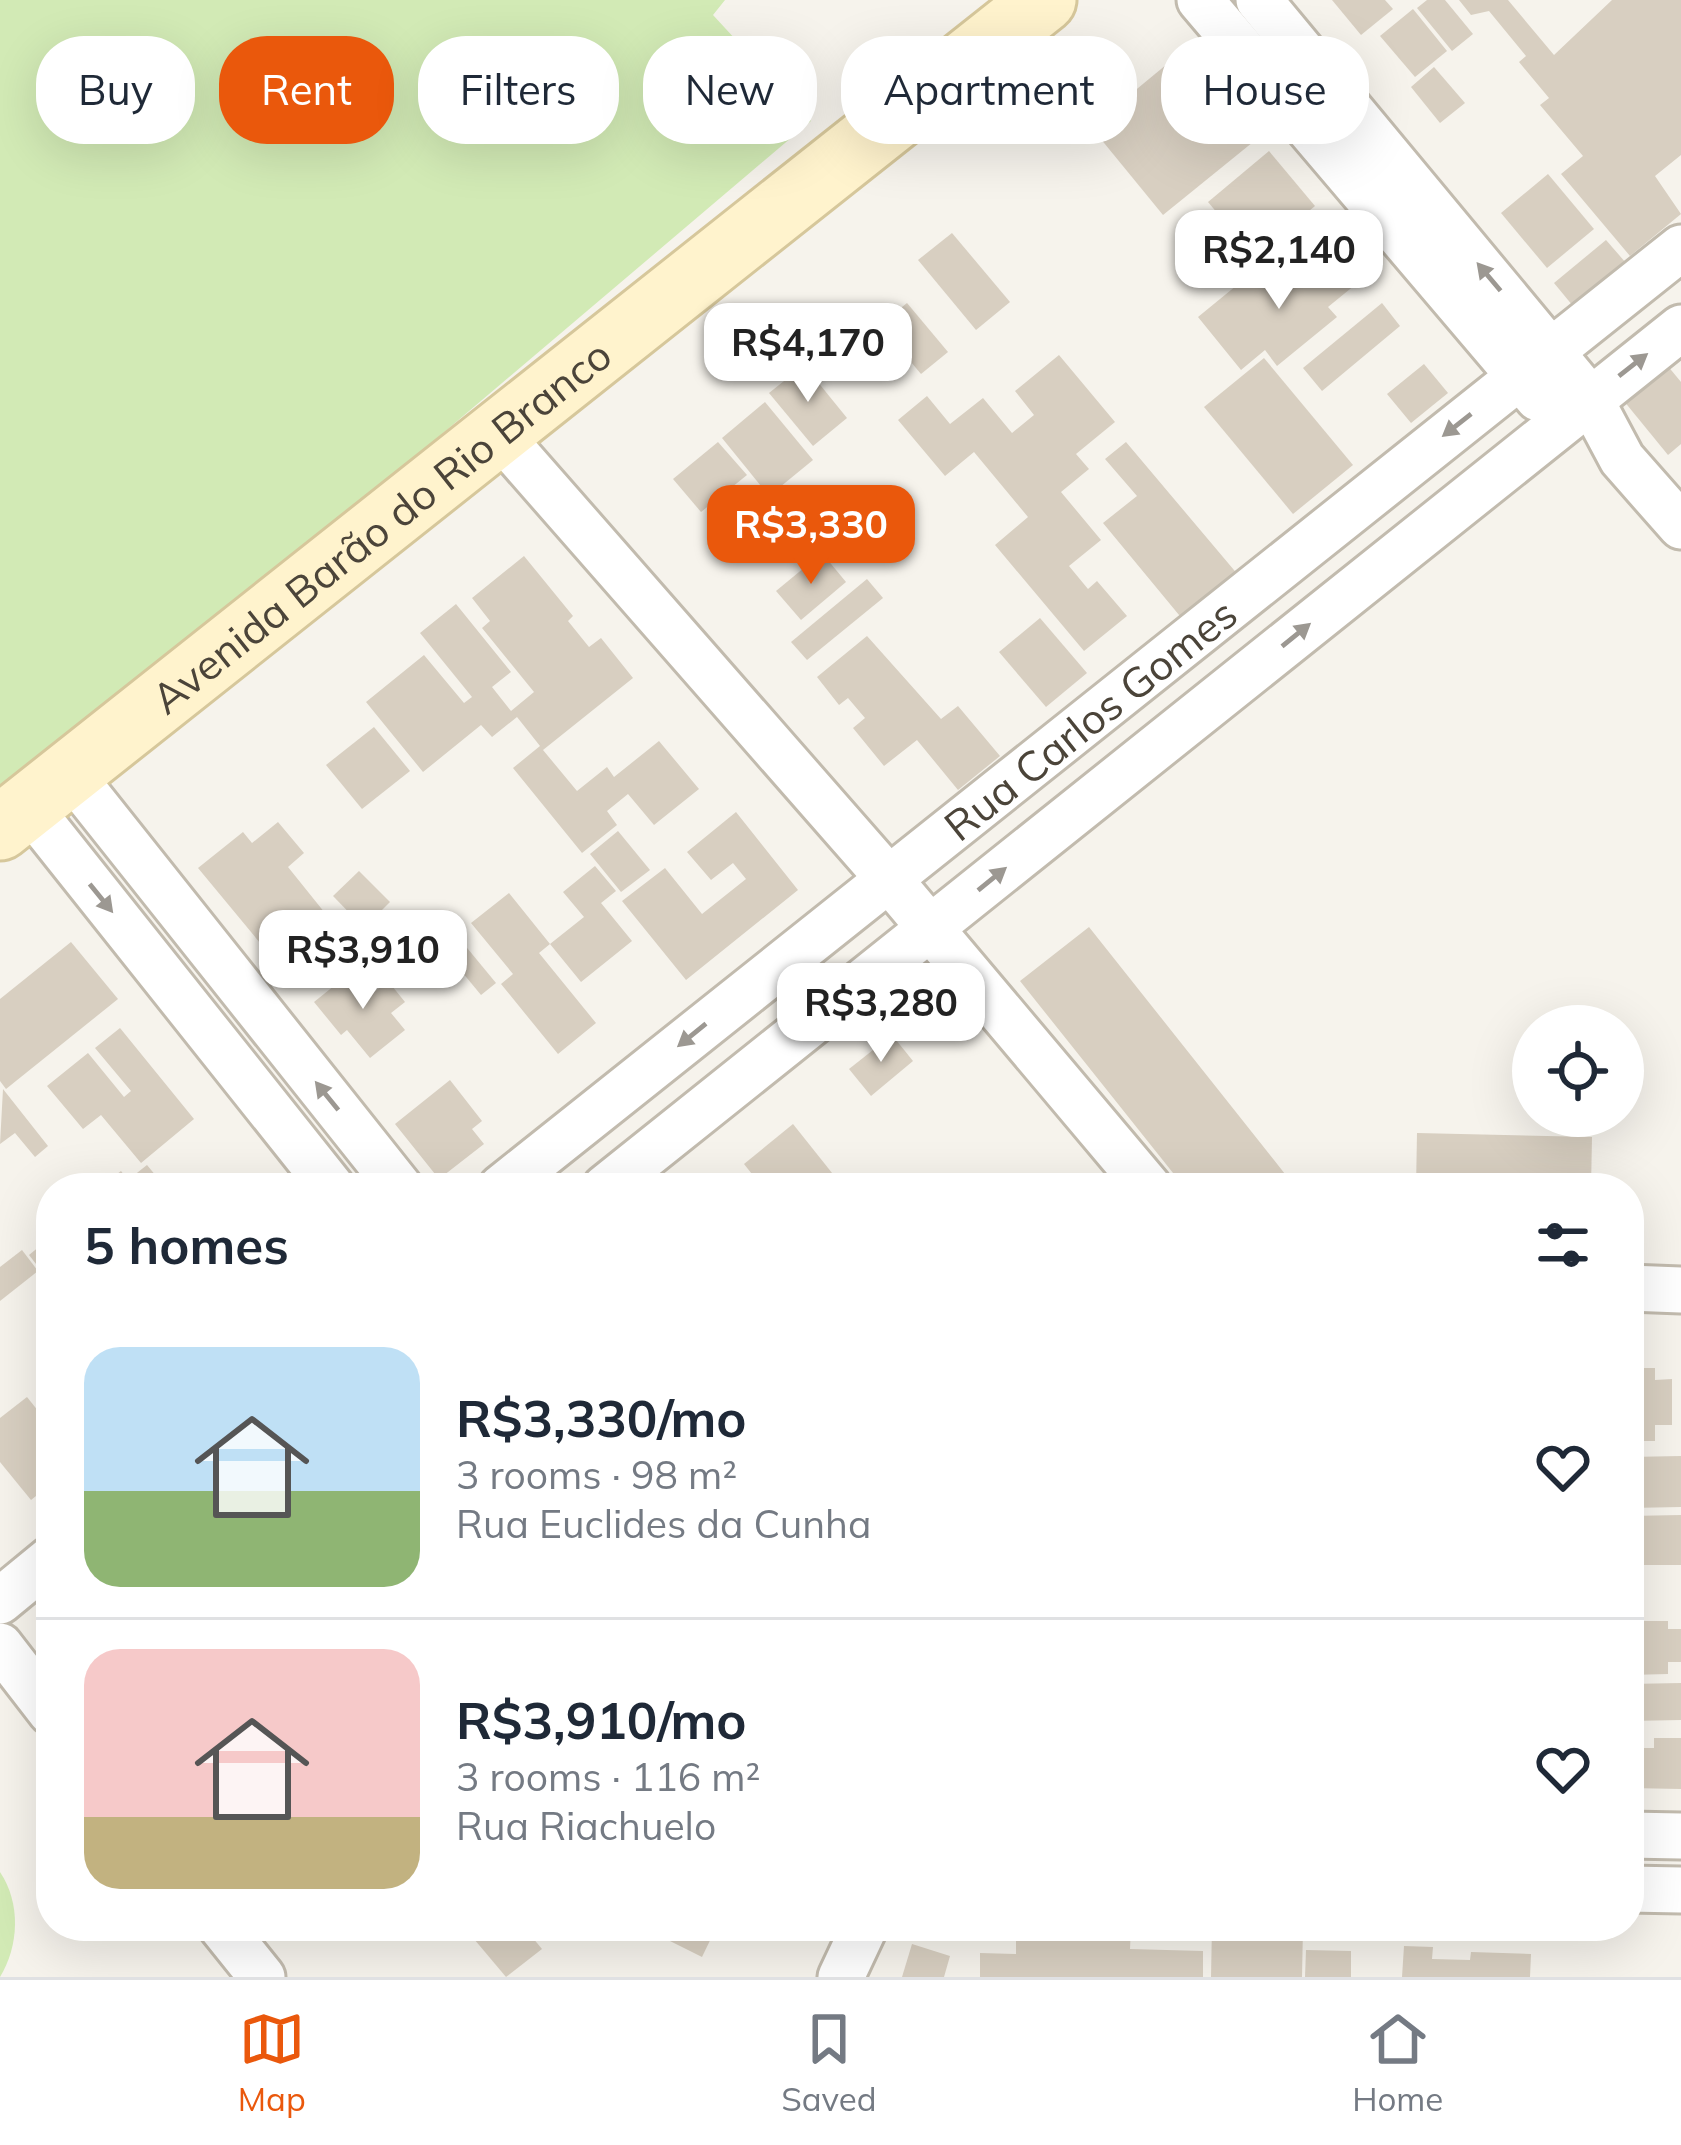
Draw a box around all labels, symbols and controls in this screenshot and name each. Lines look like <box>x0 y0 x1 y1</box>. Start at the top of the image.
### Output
chip: Buy <box>36 36 195 144</box>
chip: Rent <box>219 36 394 144</box>
chip: Filters <box>418 36 619 144</box>
chip: New <box>643 36 817 144</box>
chip: Apartment <box>841 36 1137 144</box>
chip: House <box>1161 36 1369 144</box>
pin: R$2,140 <box>1168 210 1390 312</box>
text: R$2,140 <box>1202 224 1356 273</box>
one-way arrow <box>1476 261 1502 292</box>
pin: R$4,170 <box>697 303 919 405</box>
text: R$4,170 <box>731 317 885 366</box>
street label: Avenida Barão do Rio Branco <box>140 328 621 724</box>
one-way arrow <box>1618 353 1649 378</box>
one-way arrow <box>1442 412 1473 437</box>
pin: R$3,330 <box>700 485 922 587</box>
text: R$3,330 <box>734 499 888 548</box>
street label: Rua Carlos Gomes <box>933 586 1247 851</box>
one-way arrow <box>1281 623 1312 648</box>
one-way arrow <box>976 867 1007 892</box>
one-way arrow <box>88 882 113 913</box>
pin: R$3,910 <box>252 910 474 1012</box>
text: R$3,910 <box>286 924 440 973</box>
pin: R$3,280 <box>770 963 992 1065</box>
text: R$3,280 <box>804 977 958 1026</box>
map controls <box>1512 1005 1644 1137</box>
button: locate <box>1512 1005 1644 1137</box>
one-way arrow <box>677 1021 708 1047</box>
one-way arrow <box>315 1081 340 1112</box>
icon: filters <box>1530 1212 1596 1278</box>
text: 5 homes <box>84 1213 289 1277</box>
text: R$3,330/mo <box>456 1386 747 1450</box>
icon: home <box>180 1395 324 1539</box>
icon: heart <box>1530 1434 1596 1500</box>
text: 3 rooms · 98 m² <box>456 1450 737 1499</box>
text: Rua Euclides da Cunha <box>456 1499 871 1548</box>
text: R$3,910/mo <box>456 1688 747 1752</box>
icon: home <box>180 1697 324 1841</box>
icon: heart <box>1530 1736 1596 1802</box>
text: 3 rooms · 116 m² <box>456 1752 760 1801</box>
text: Rua Riachuelo <box>456 1801 716 1850</box>
tab: Map <box>238 2006 306 2119</box>
tab: Saved <box>781 2006 877 2119</box>
tab: Home <box>1352 2006 1443 2119</box>

